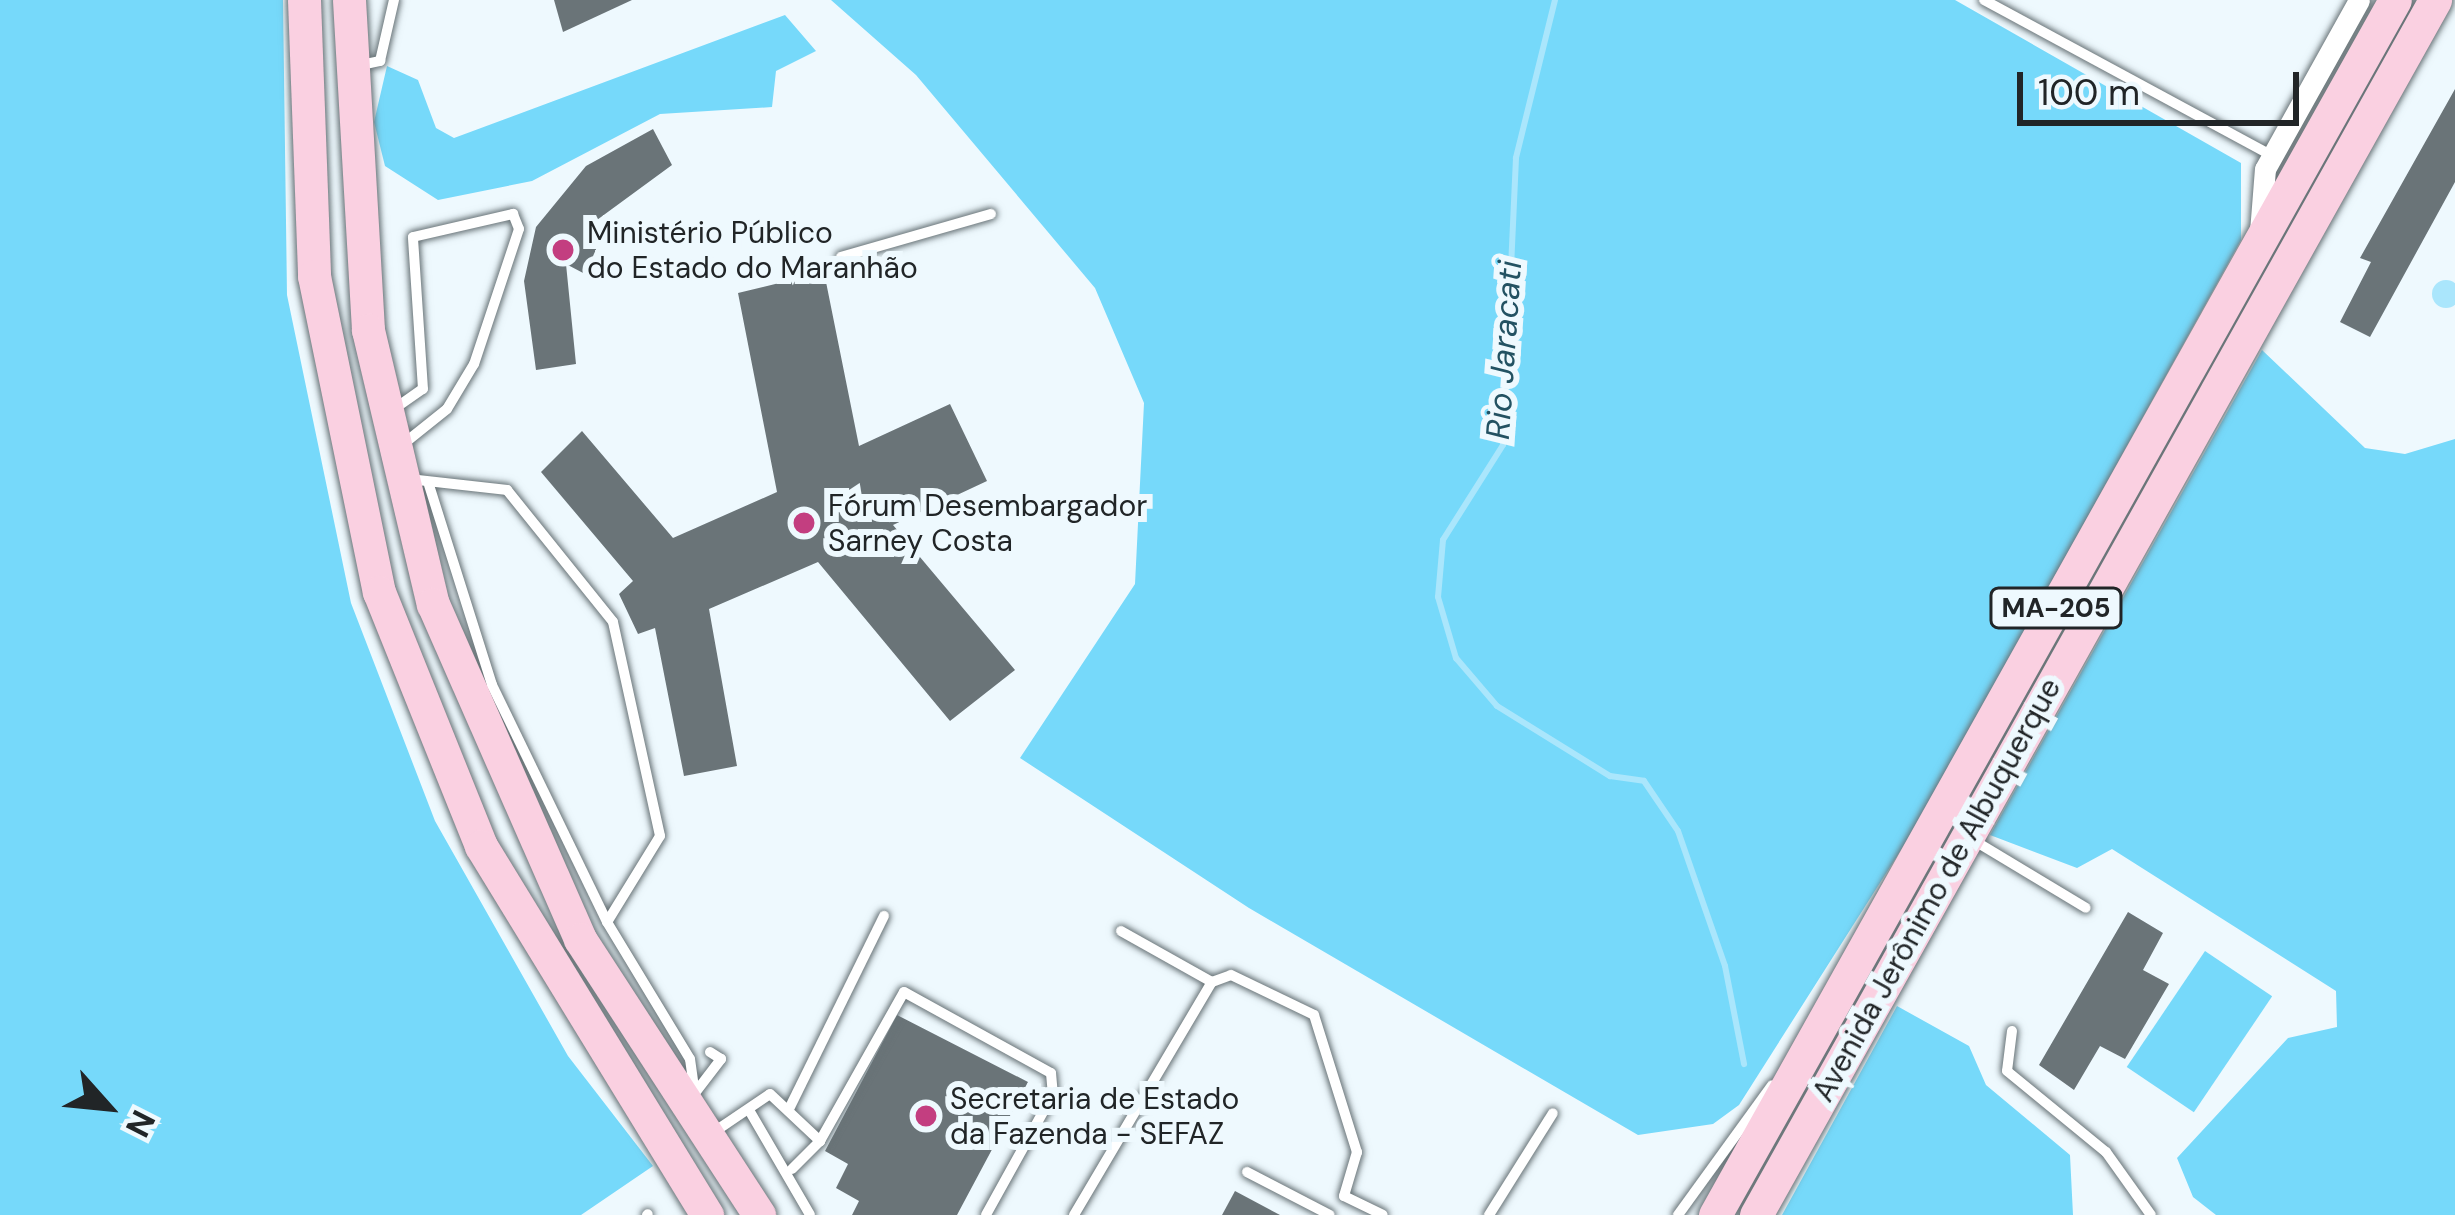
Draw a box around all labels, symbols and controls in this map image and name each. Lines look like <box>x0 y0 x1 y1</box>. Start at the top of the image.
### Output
scale bar <box>2023 48 2305 122</box>
text: 100 m <box>2038 69 2140 116</box>
place label: Ministério Público do Estado do Maranhão <box>587 215 918 286</box>
marker: Ministério Público do Estado do Maranhão <box>550 237 576 263</box>
water label: Rio Jaracati <box>1478 259 1530 441</box>
place label: Fórum Desembargador Sarney Costa <box>828 488 1147 558</box>
marker: Fórum Desembargador Sarney Costa <box>791 510 817 536</box>
road number: MA-205 <box>1987 587 2125 629</box>
street label: Avenida Jerônimo de Albuquerque <box>1805 672 2069 1108</box>
north arrow <box>48 1047 168 1167</box>
place label: Secretaria de Estado da Fazenda - SEFAZ <box>950 1081 1239 1152</box>
text: N <box>116 1103 165 1144</box>
marker: Secretaria de Estado da Fazenda - SEFAZ <box>913 1103 939 1129</box>

